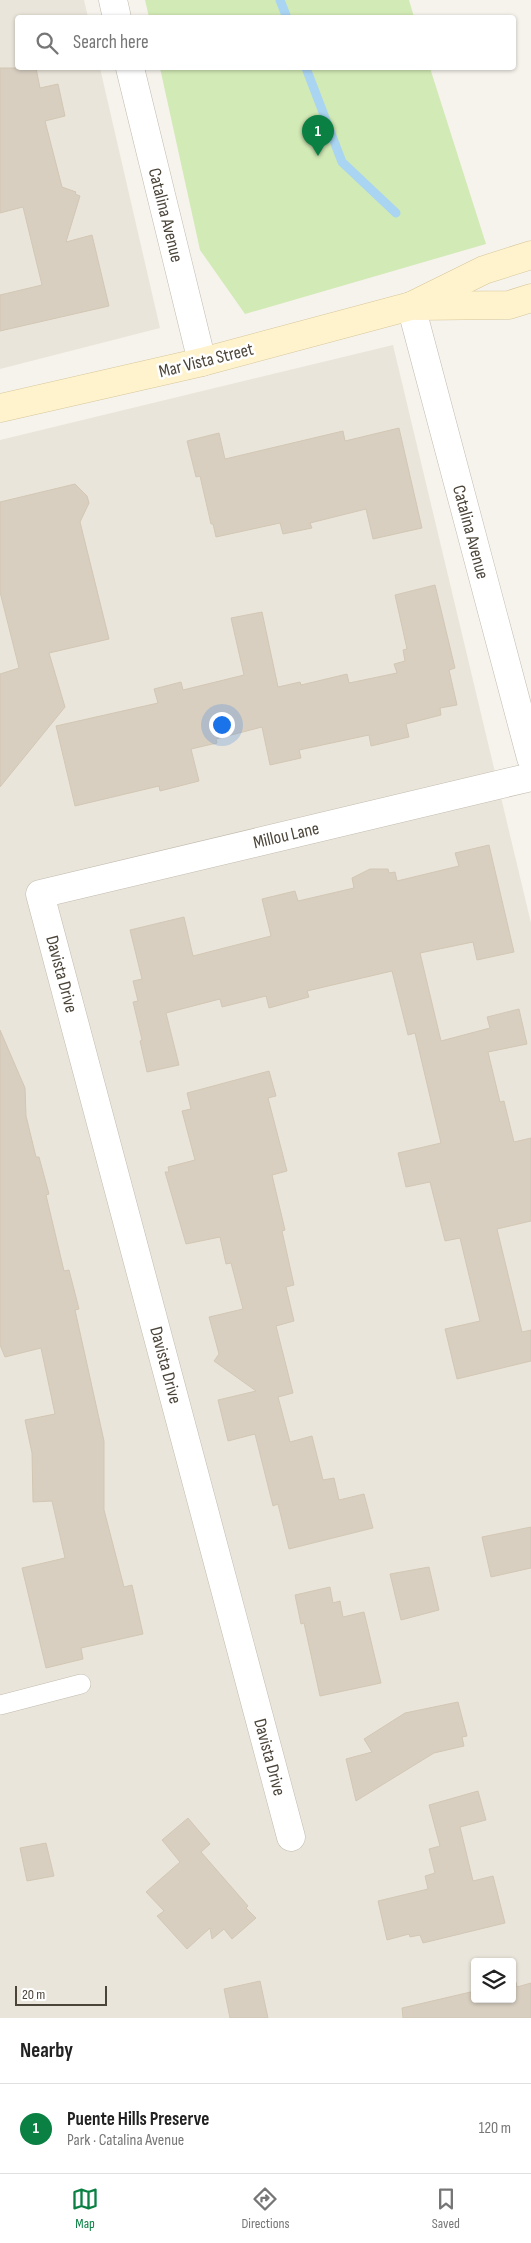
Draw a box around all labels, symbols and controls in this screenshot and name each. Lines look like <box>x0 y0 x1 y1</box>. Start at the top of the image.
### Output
search box <box>15 15 516 70</box>
icon: search <box>33 29 61 57</box>
text: Search here <box>73 31 149 54</box>
pin: 1 <box>302 115 334 156</box>
street label: Catalina Avenue <box>144 166 187 264</box>
street label: Mar Vista Street <box>157 338 256 382</box>
street label: Catalina Avenue <box>448 483 493 581</box>
your location <box>209 712 235 738</box>
street label: Millou Lane <box>251 818 321 853</box>
street label: Davista Drive <box>41 933 82 1015</box>
street label: Davista Drive <box>145 1324 186 1406</box>
street label: Davista Drive <box>249 1716 290 1798</box>
map controls <box>471 1958 516 2003</box>
button: layers <box>471 1958 516 2003</box>
scale bar <box>15 1983 108 2006</box>
text: 20 m <box>22 1986 45 2003</box>
text: Nearby <box>20 2038 73 2063</box>
text: Puente Hills Preserve <box>67 2108 209 2131</box>
text: 1 <box>33 2119 39 2138</box>
text: 120 m <box>479 2119 511 2138</box>
text: Park · Catalina Avenue <box>67 2131 184 2150</box>
tab: Map <box>71 2185 99 2232</box>
tab: Directions <box>241 2185 290 2232</box>
tab: Saved <box>432 2185 460 2232</box>

